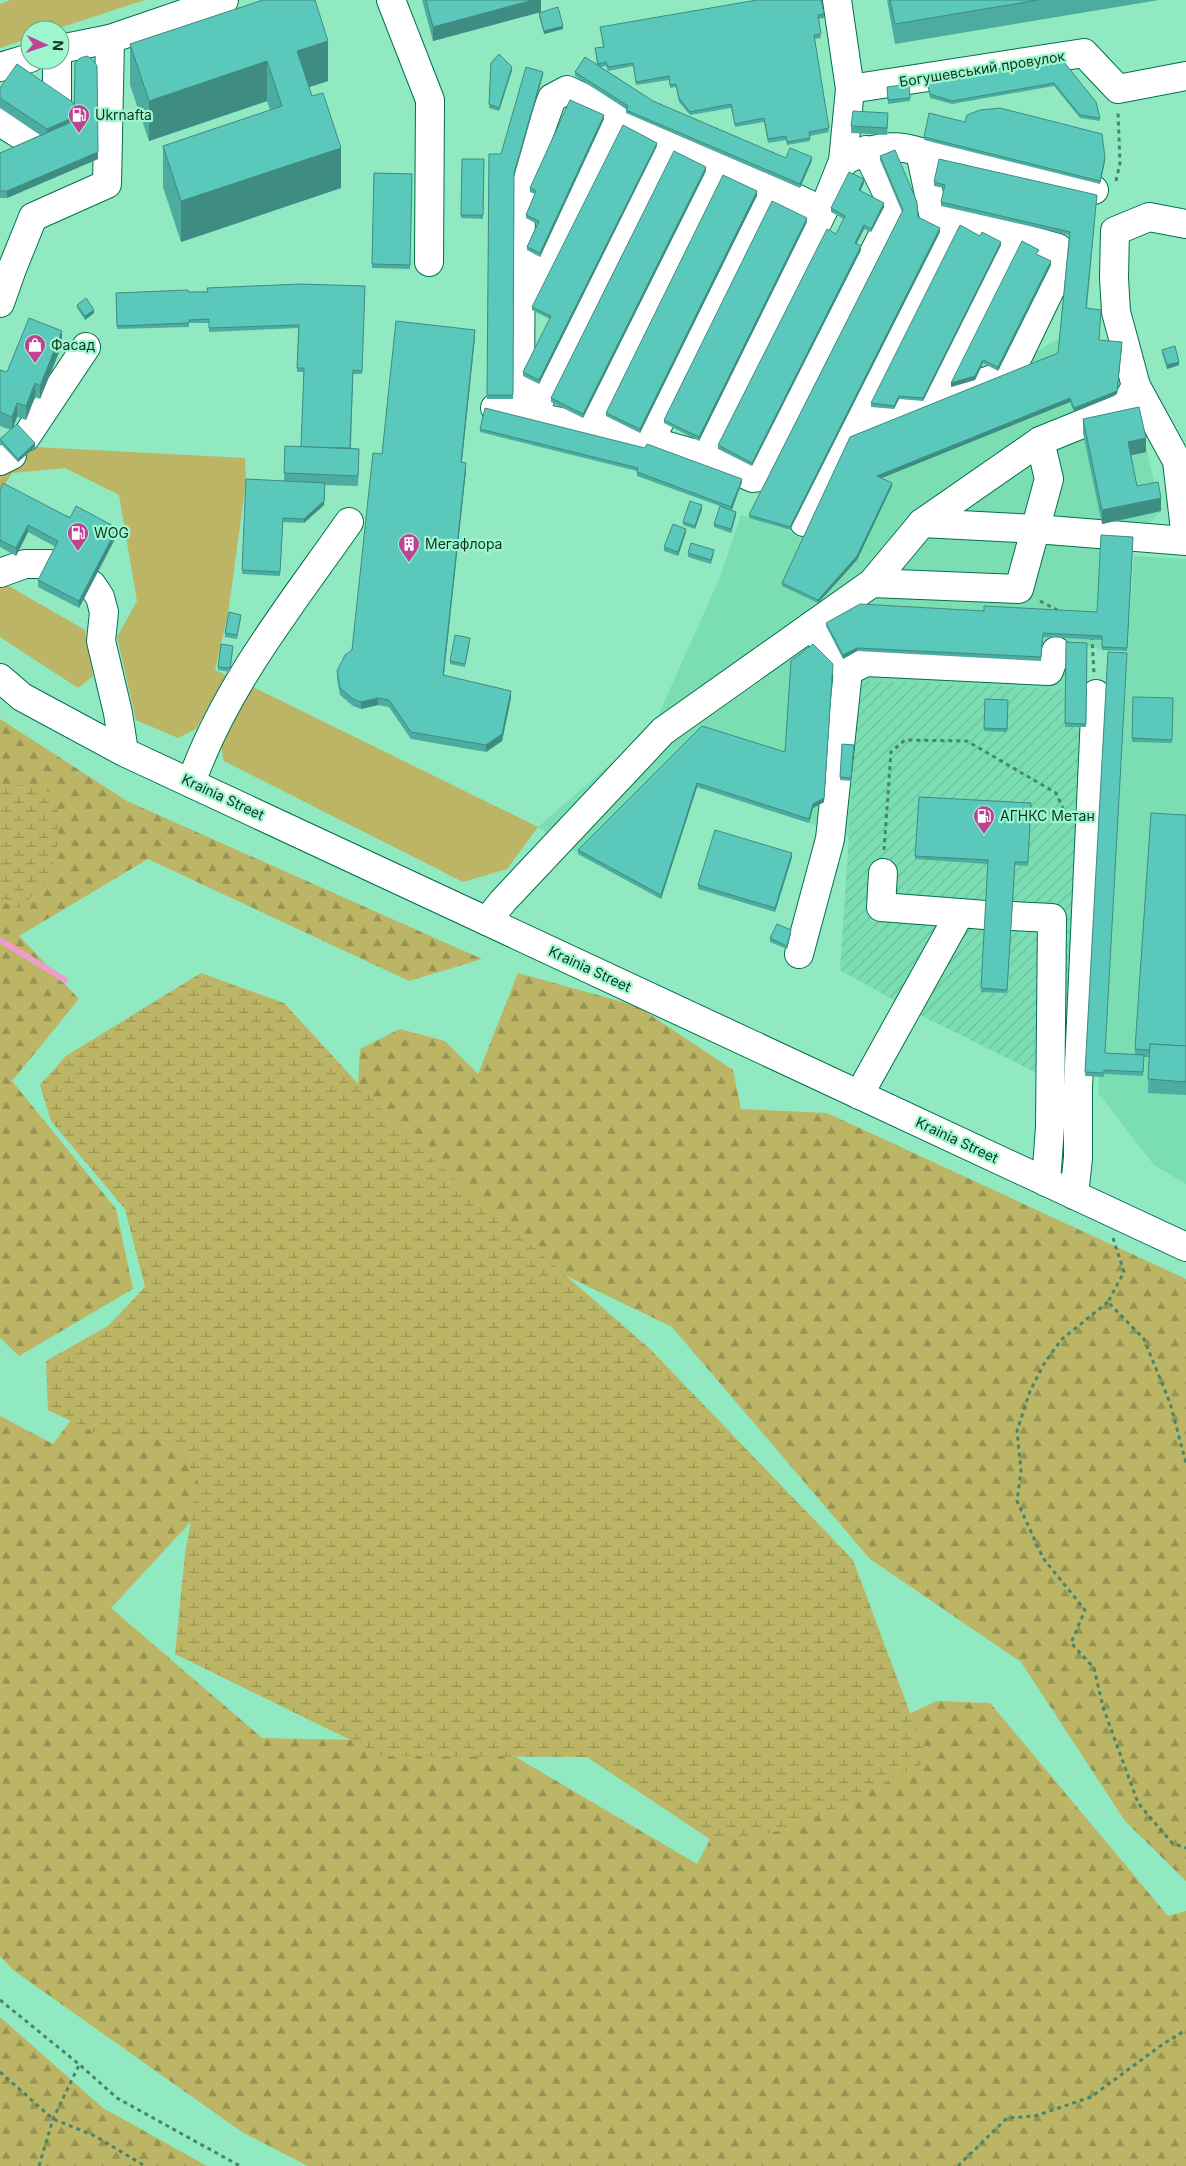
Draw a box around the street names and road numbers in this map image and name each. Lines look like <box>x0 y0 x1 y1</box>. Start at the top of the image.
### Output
street label: Богушевський провулок <box>898 47 1066 90</box>
street label: Krainia Street <box>179 770 267 823</box>
street label: Krainia Street <box>546 942 634 995</box>
street label: Krainia Street <box>913 1113 1001 1166</box>

